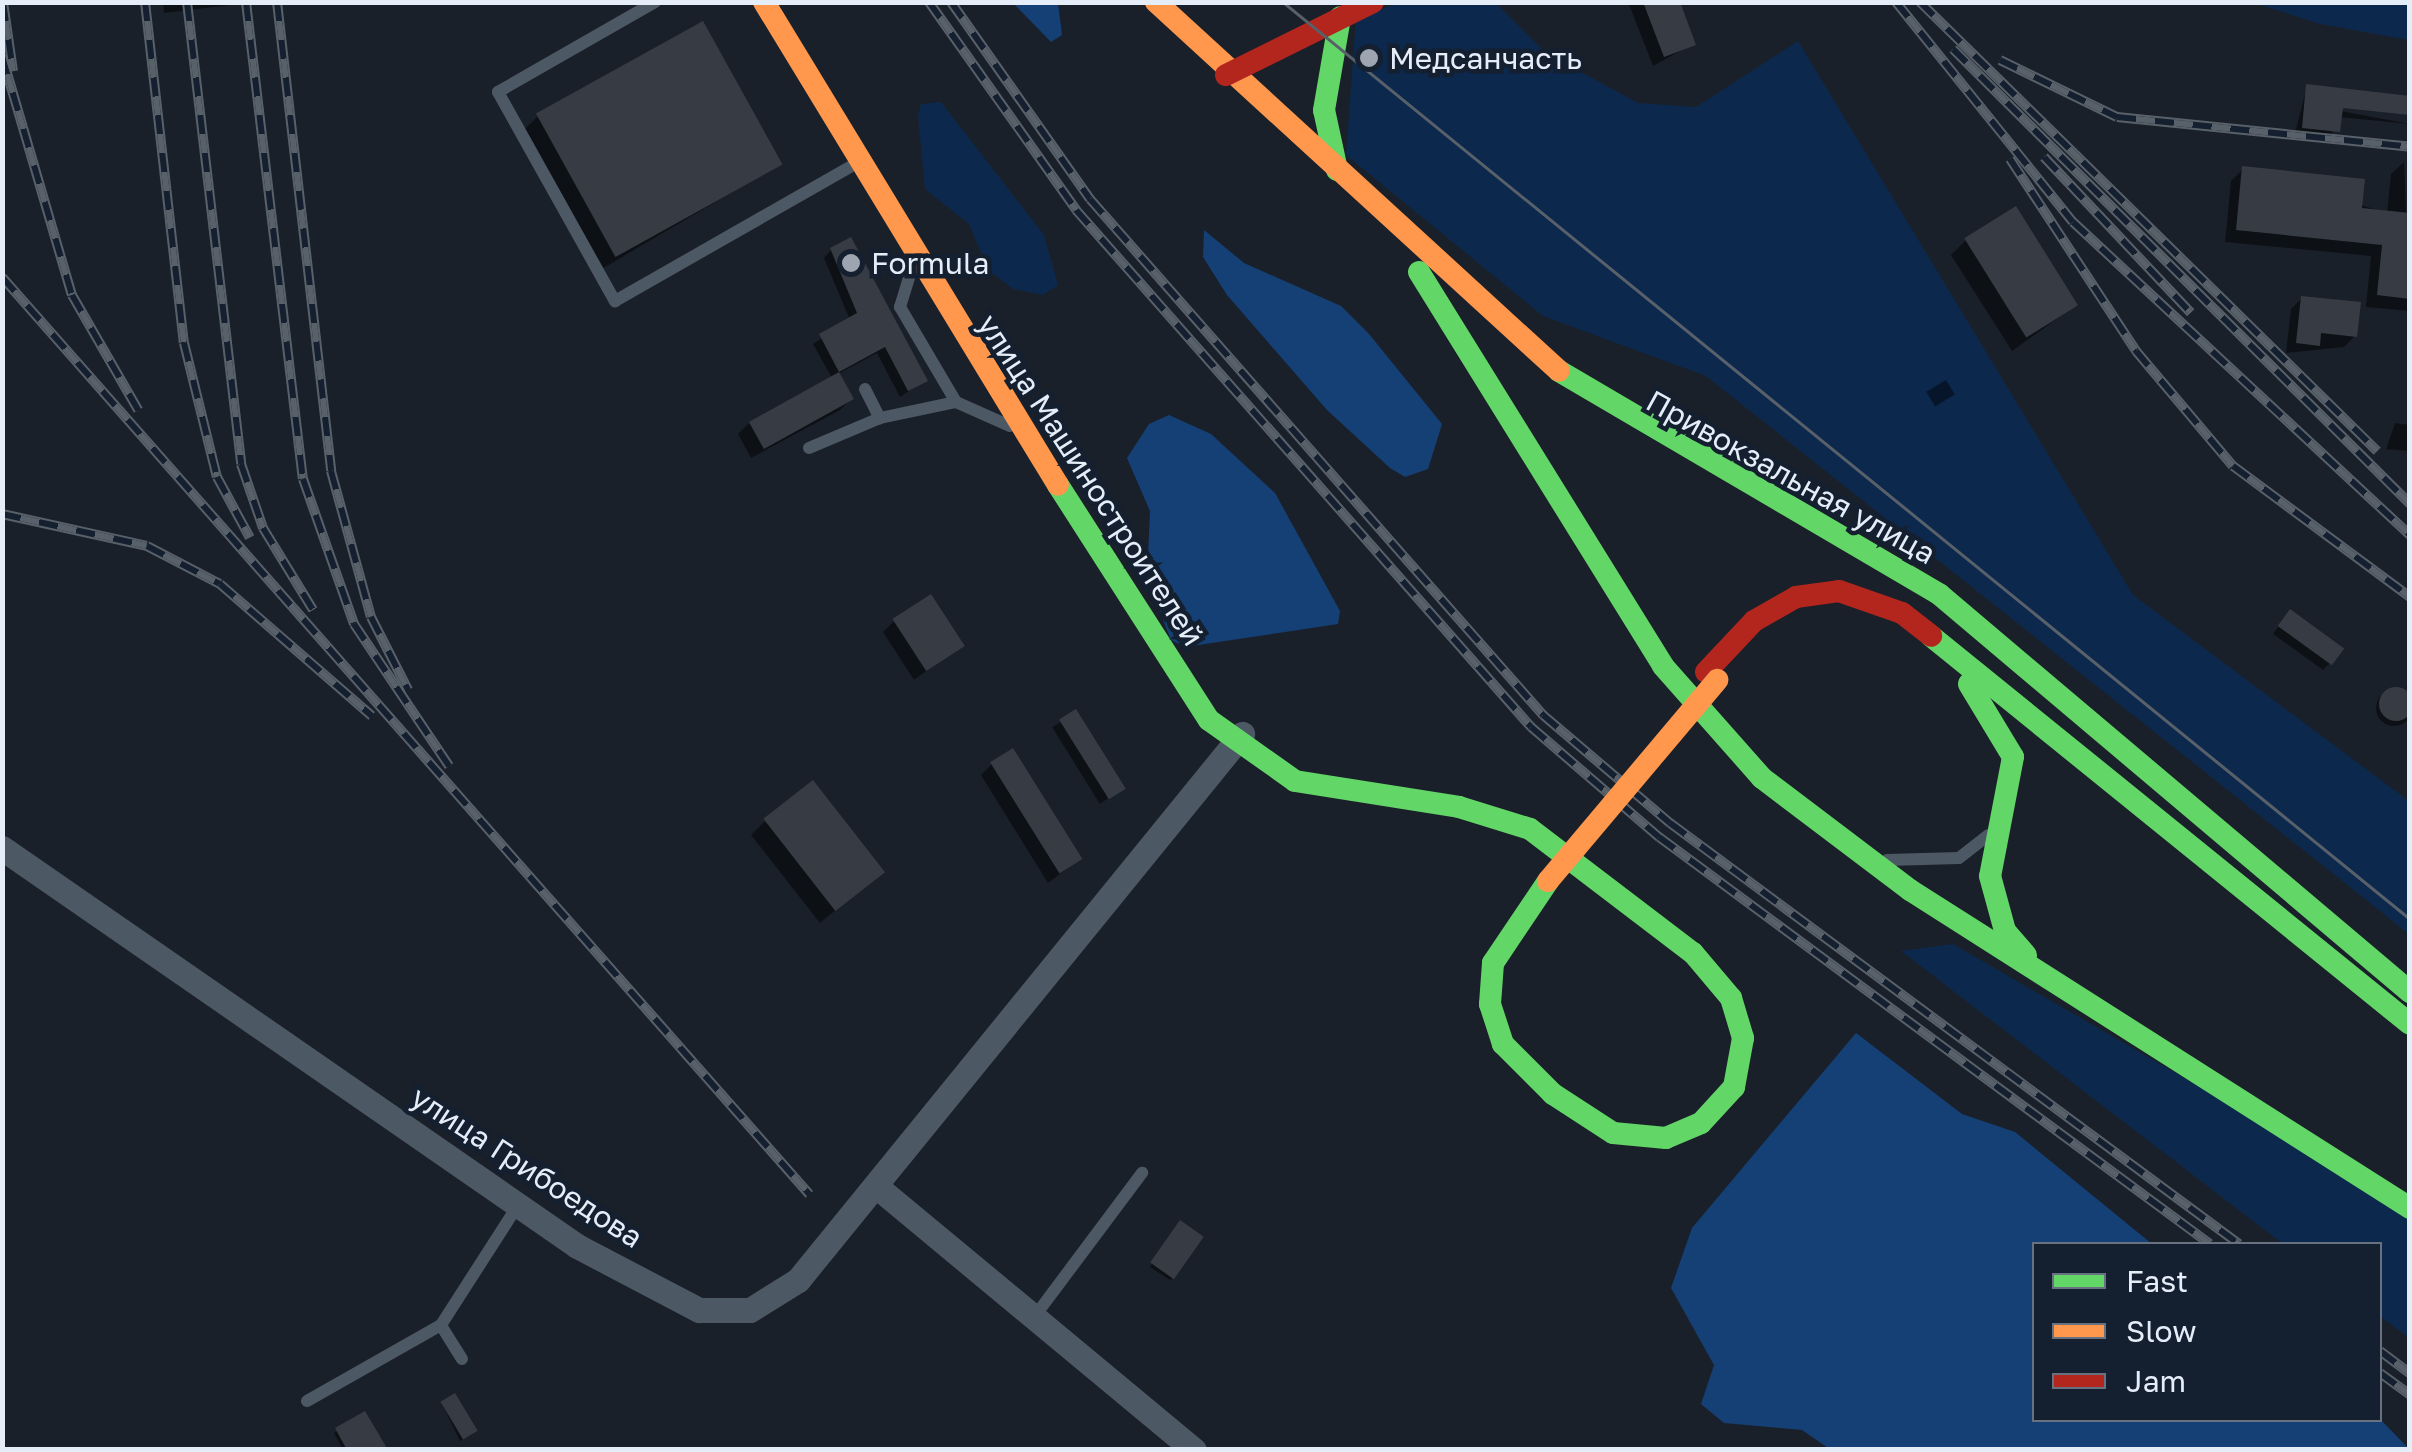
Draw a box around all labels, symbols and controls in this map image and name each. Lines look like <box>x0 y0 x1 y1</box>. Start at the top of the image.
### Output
place label: Медсанчасть <box>1389 40 1582 76</box>
marker: Медсанчасть <box>1358 47 1380 69</box>
place label: Formula <box>871 245 989 281</box>
marker: Formula <box>840 252 862 274</box>
street label: улица Машиностроителей <box>970 308 1212 652</box>
street label: Привокзальная улица <box>1640 382 1942 572</box>
street label: улица Грибоедова <box>405 1079 649 1255</box>
legend <box>2032 1242 2382 1422</box>
text: Fast <box>2126 1263 2188 1299</box>
text: Slow <box>2126 1313 2197 1349</box>
text: Jam <box>2126 1363 2186 1399</box>

